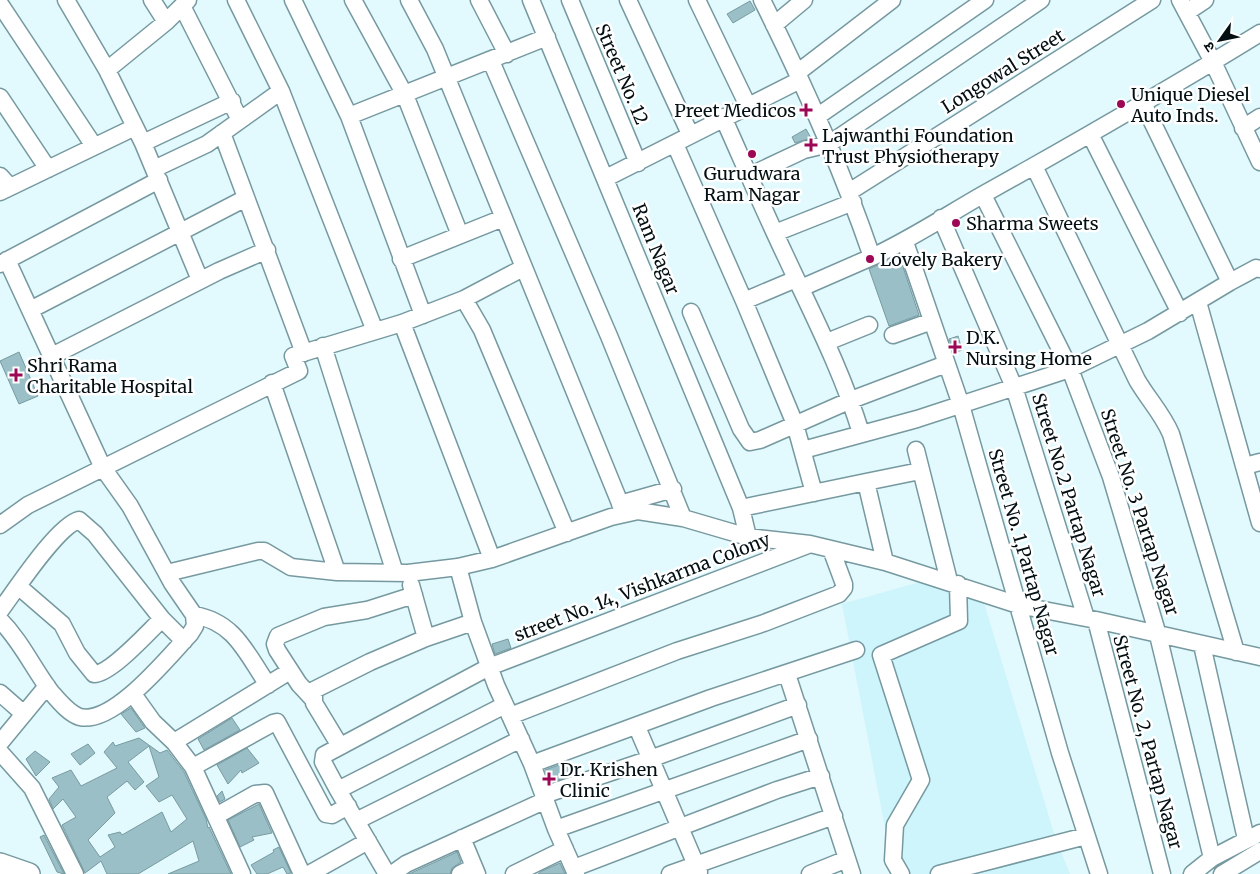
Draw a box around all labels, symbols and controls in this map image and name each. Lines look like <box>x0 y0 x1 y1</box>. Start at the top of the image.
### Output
north arrow <box>1195 15 1245 65</box>
street label: Street No. 12 <box>590 20 654 128</box>
street label: Longowal Street <box>937 24 1069 118</box>
text: उ <box>1199 38 1219 55</box>
place label: Unique Diesel Auto Inds. <box>1130 83 1250 127</box>
marker: Unique Diesel Auto Inds. <box>1115 98 1127 110</box>
place label: Preet Medicos <box>674 99 796 122</box>
marker: Preet Medicos <box>800 104 812 116</box>
place label: Lajwanthi Foundation Trust Physiotherapy <box>822 124 1014 168</box>
marker: Lajwanthi Foundation Trust Physiotherapy <box>804 138 818 152</box>
marker: Gurudwara Ram Nagar <box>746 148 758 160</box>
place label: Gurudwara Ram Nagar <box>704 162 801 206</box>
street label: Ram Nagar <box>627 200 685 298</box>
place label: Sharma Sweets <box>966 212 1099 235</box>
marker: Sharma Sweets <box>950 217 962 229</box>
place label: Lovely Bakery <box>880 248 1003 271</box>
marker: Lovely Bakery <box>864 253 876 265</box>
place label: D.K. Nursing Home <box>966 326 1092 370</box>
marker: D.K. Nursing Home <box>948 340 962 354</box>
place label: Shri Rama Charitable Hospital <box>27 354 193 398</box>
marker: Shri Rama Charitable Hospital <box>9 368 23 382</box>
street label: Street No.2 Partap Nagar <box>1027 390 1111 600</box>
street label: Street No. 3 Partap Nagar <box>1096 406 1184 618</box>
street label: Street No. 1,Partap Nagar <box>983 446 1065 658</box>
street label: street No. 14, Vishkarma Colony <box>511 527 774 647</box>
street label: Street No. 2, Partap Nagar <box>1108 632 1188 852</box>
place label: Dr. Krishen Clinic <box>560 758 658 802</box>
marker: Dr. Krishen Clinic <box>542 772 556 786</box>

